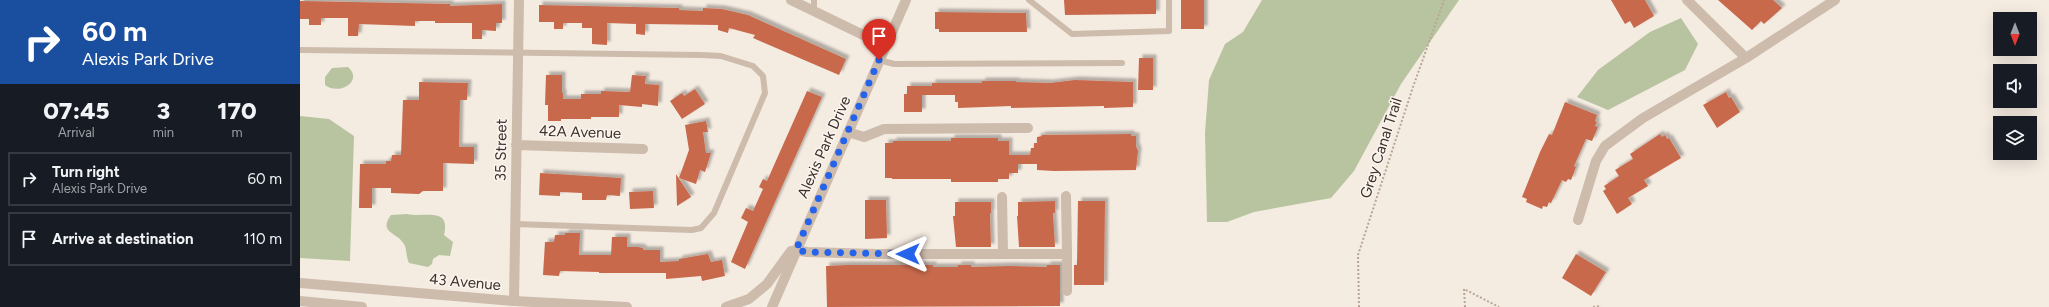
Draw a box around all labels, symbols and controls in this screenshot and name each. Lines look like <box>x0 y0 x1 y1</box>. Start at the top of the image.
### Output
north arrow <box>1993 12 2037 56</box>
map controls <box>1993 12 2037 160</box>
text: 60 m <box>82 14 147 48</box>
icon: right <box>16 16 68 68</box>
pin <box>862 19 896 60</box>
icon: arrive <box>868 25 890 47</box>
text: Alexis Park Drive <box>82 48 214 70</box>
button: sound <box>1993 64 2037 108</box>
street label: Alexis Park Drive <box>793 93 855 201</box>
street label: Grey Canal Trail <box>1356 95 1406 201</box>
text: 07:45 <box>43 96 110 125</box>
text: 3 <box>157 96 170 125</box>
text: 170 <box>217 96 257 125</box>
button: layers <box>1993 116 2037 160</box>
street label: 35 Street <box>491 118 511 181</box>
street label: 42A Avenue <box>539 122 621 142</box>
text: Arrival <box>58 125 95 140</box>
text: min <box>153 125 174 140</box>
text: m <box>231 125 243 140</box>
text: Turn right <box>52 163 120 181</box>
icon: right <box>18 168 40 190</box>
text: 60 m <box>247 170 282 188</box>
text: Alexis Park Drive <box>52 181 147 196</box>
icon: arrive <box>18 228 40 250</box>
text: Arrive at destination <box>52 230 193 248</box>
text: 110 m <box>244 230 282 248</box>
position arrow <box>887 233 929 275</box>
street label: 43 Avenue <box>428 270 502 294</box>

